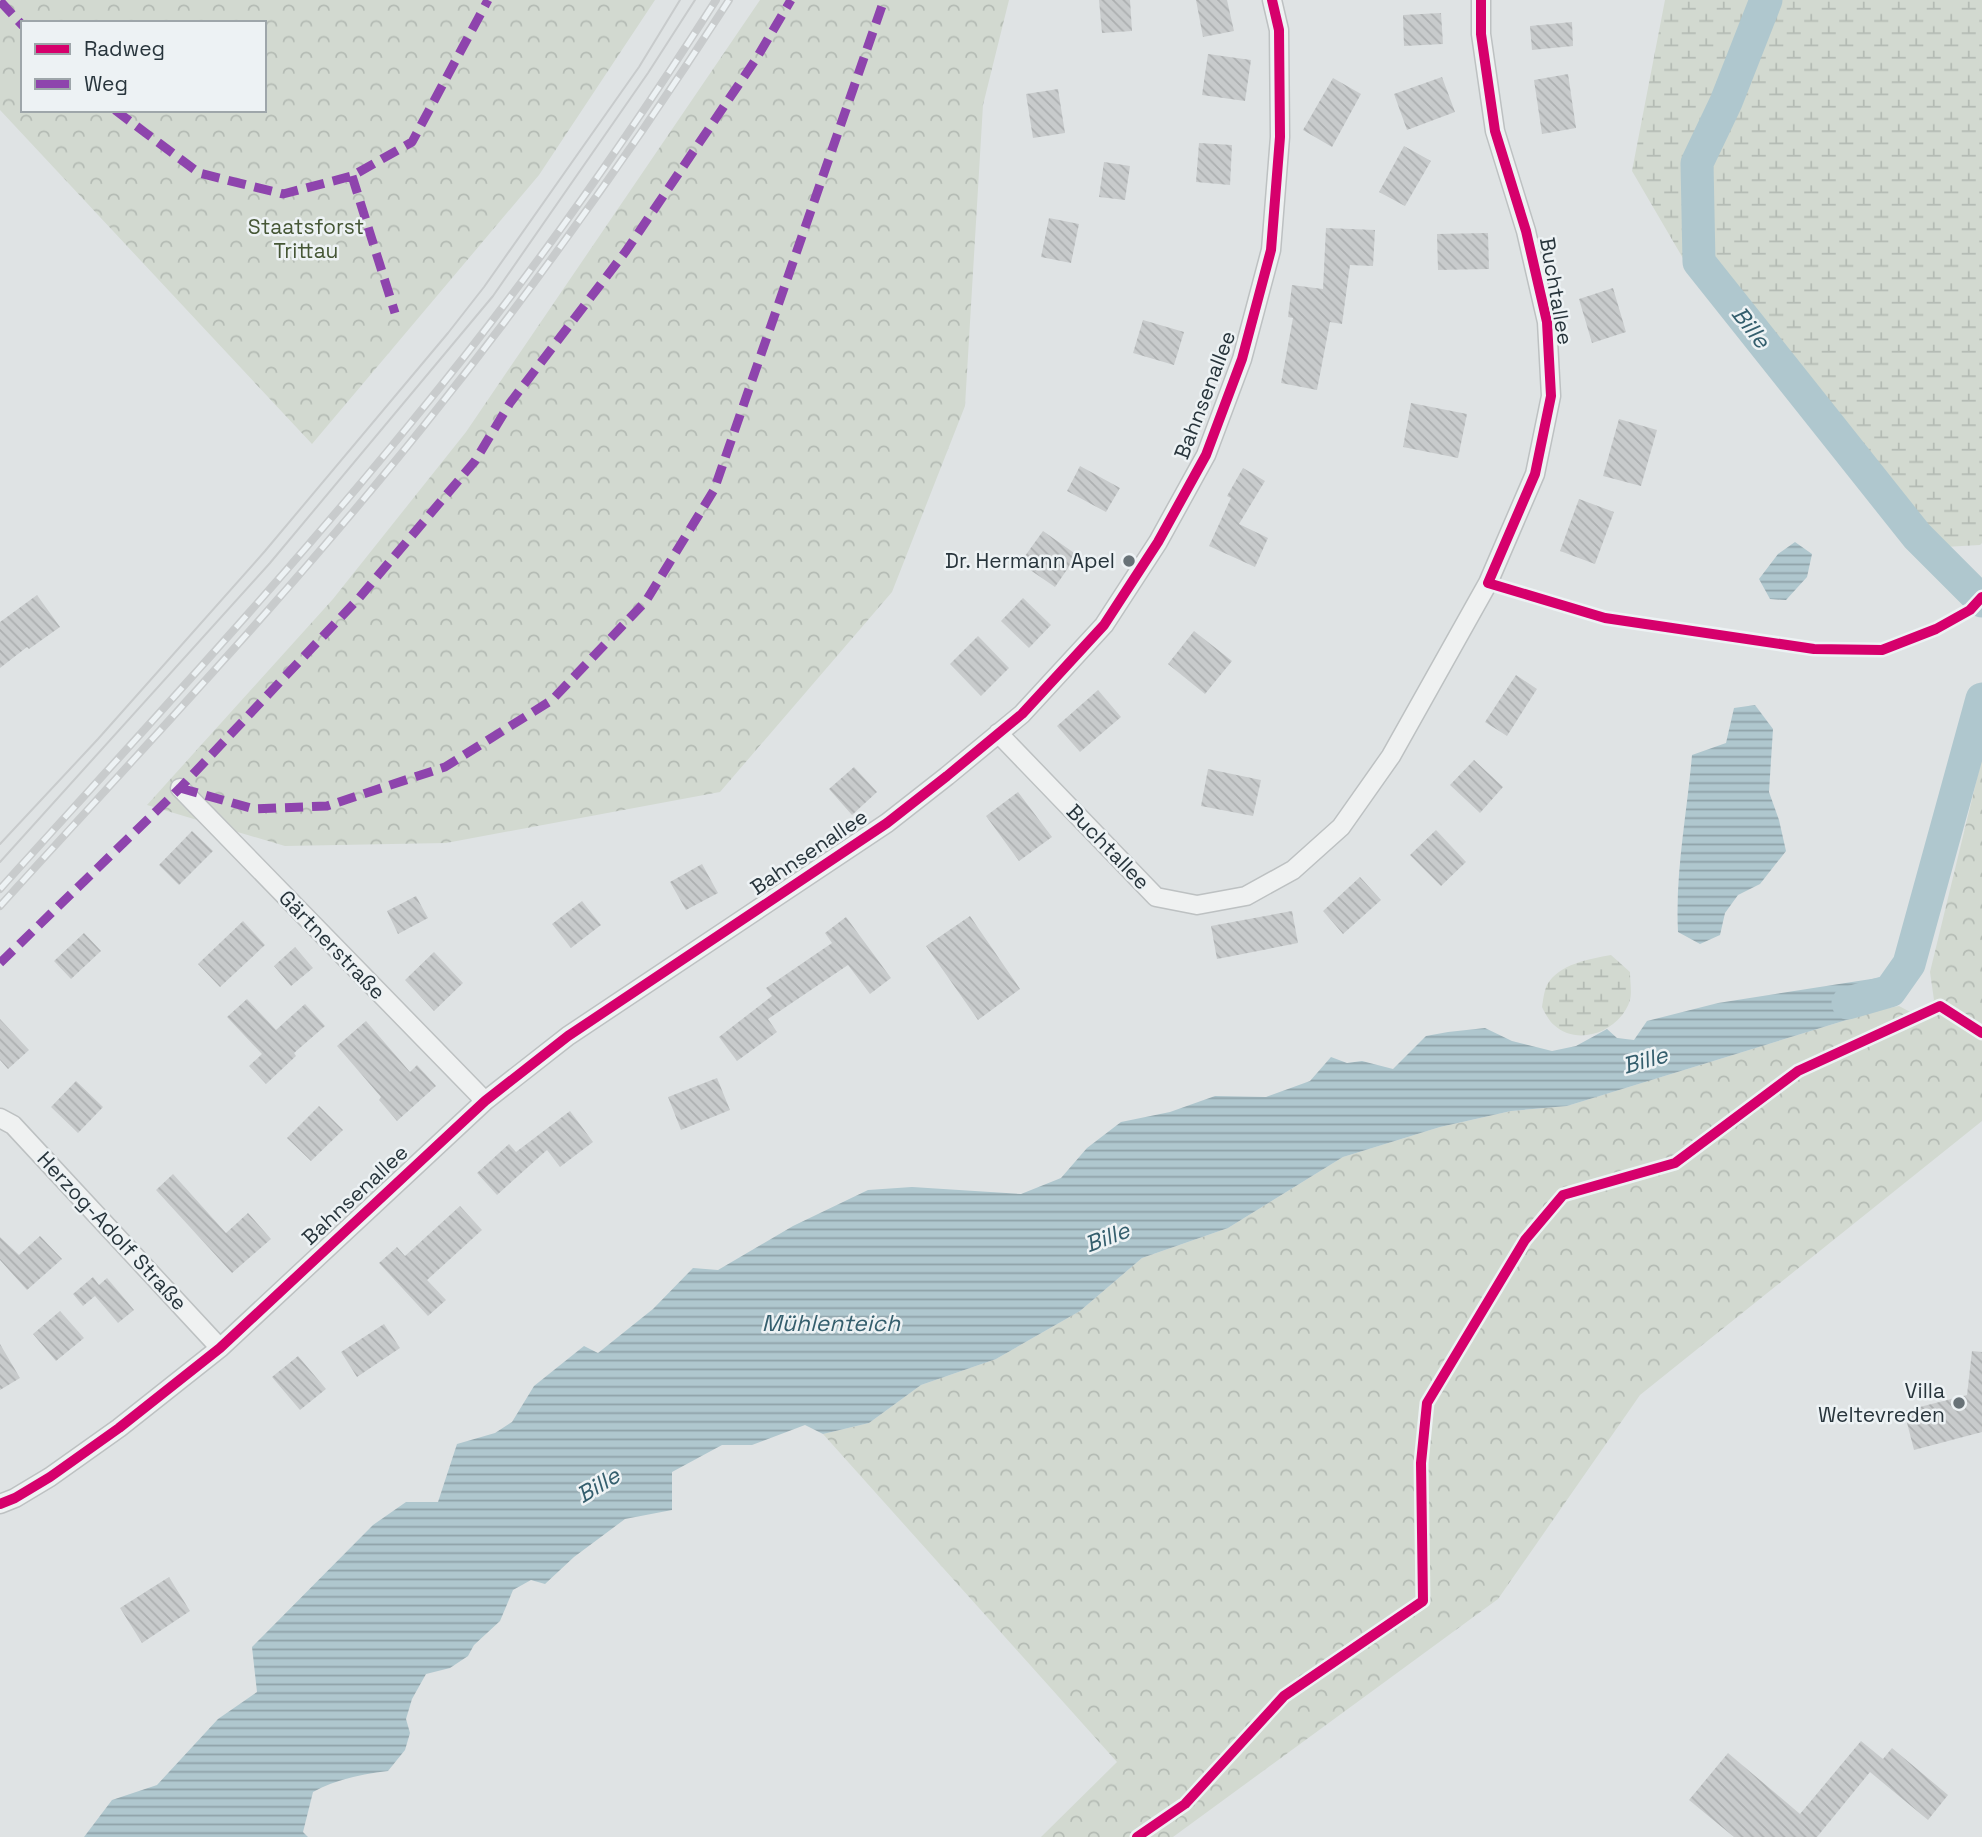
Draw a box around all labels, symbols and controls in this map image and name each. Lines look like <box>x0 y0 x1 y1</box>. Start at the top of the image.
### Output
legend <box>21 21 266 112</box>
text: Radweg <box>84 35 165 62</box>
text: Weg <box>84 70 128 97</box>
park label: Staatsforst Trittau <box>248 213 364 264</box>
street label: Buchtallee <box>1534 235 1579 347</box>
water label: Bille <box>1725 300 1778 355</box>
street label: Bahnsenallee <box>1168 327 1241 463</box>
place label: Dr. Hermann Apel <box>945 547 1115 574</box>
marker: Dr. Hermann Apel <box>1121 553 1137 569</box>
street label: Buchtallee <box>1061 798 1156 895</box>
street label: Bahnsenallee <box>745 803 872 901</box>
street label: Gärtnerstraße <box>273 884 391 1005</box>
water label: Bille <box>1619 1039 1672 1081</box>
street label: Bahnsenallee <box>296 1139 413 1251</box>
street label: Herzog-Adolf Straße <box>32 1145 193 1316</box>
water label: Bille <box>1080 1214 1135 1259</box>
water label: Mühlenteich <box>762 1308 901 1338</box>
place label: Villa Weltevreden <box>1818 1377 1945 1428</box>
marker: Villa Weltevreden <box>1951 1395 1967 1411</box>
water label: Bille <box>571 1460 627 1510</box>

